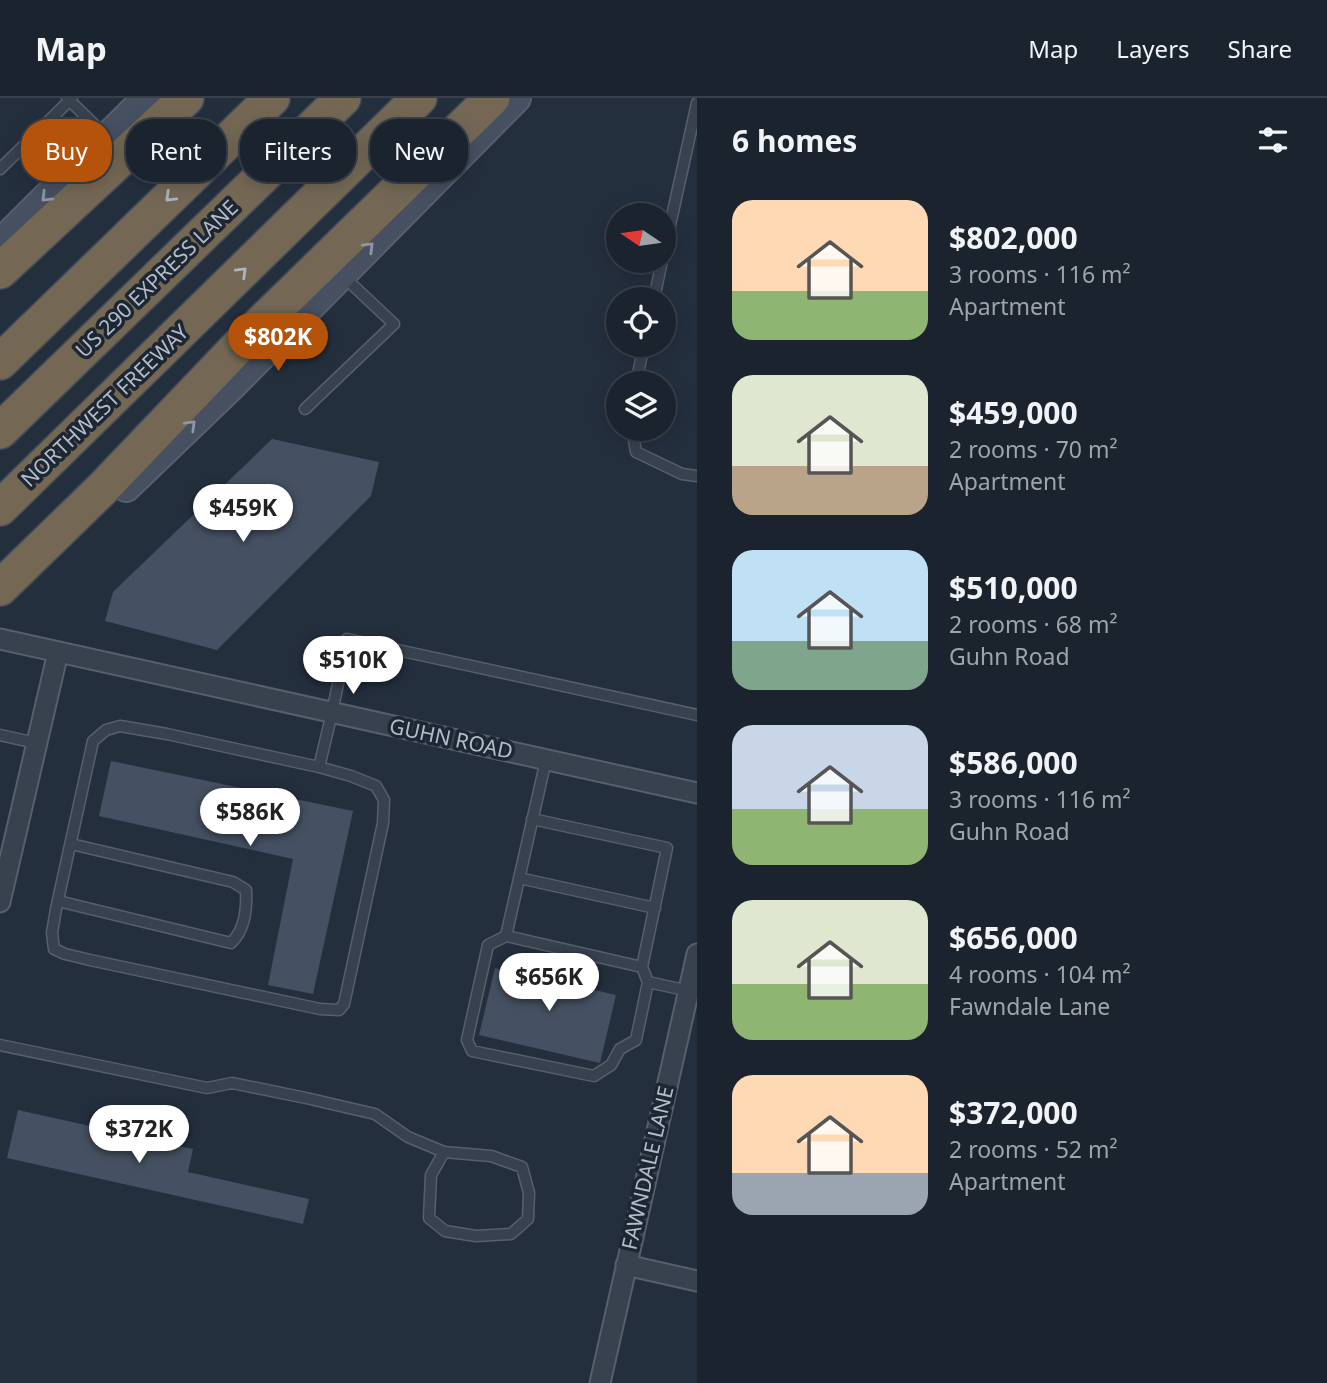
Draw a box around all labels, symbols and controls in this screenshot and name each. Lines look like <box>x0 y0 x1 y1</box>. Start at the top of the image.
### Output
text: Map <box>35 26 107 71</box>
text: Map <box>1028 32 1078 65</box>
text: Layers <box>1116 32 1190 65</box>
text: Share <box>1228 32 1292 65</box>
chip: Buy <box>21 119 112 182</box>
chip: Rent <box>126 119 226 182</box>
chip: Filters <box>240 119 356 182</box>
chip: New <box>370 119 468 182</box>
text: 6 homes <box>732 120 857 161</box>
icon: filters <box>1254 121 1292 159</box>
one-way arrow <box>165 188 178 201</box>
one-way arrow <box>42 189 55 202</box>
street label: US 290 EXPRESS LANE <box>69 193 244 363</box>
north arrow <box>606 203 676 273</box>
map controls <box>606 203 676 441</box>
text: $802,000 <box>949 217 1078 258</box>
icon: home <box>788 228 872 312</box>
one-way arrow <box>361 242 374 255</box>
text: 3 rooms · 116 m² <box>949 258 1131 290</box>
one-way arrow <box>233 268 246 281</box>
button: locate <box>606 287 676 357</box>
text: Apartment <box>949 290 1066 322</box>
pin: $802K <box>229 314 327 373</box>
street label: NORTHWEST FREEWAY <box>15 318 194 493</box>
text: $802K <box>244 320 312 352</box>
button: layers <box>606 371 676 441</box>
text: $459,000 <box>949 392 1078 433</box>
icon: home <box>788 403 872 487</box>
one-way arrow <box>183 420 196 433</box>
text: 2 rooms · 70 m² <box>949 433 1118 465</box>
text: Apartment <box>949 465 1066 497</box>
pin: $459K <box>194 484 292 544</box>
text: $459K <box>209 491 277 523</box>
text: $510,000 <box>949 567 1078 608</box>
icon: home <box>788 578 872 662</box>
text: 2 rooms · 68 m² <box>949 608 1118 640</box>
pin: $510K <box>304 636 402 696</box>
text: Guhn Road <box>949 640 1070 672</box>
text: $510K <box>319 643 387 675</box>
street label: GUHN ROAD <box>387 711 515 765</box>
text: $586,000 <box>949 742 1078 783</box>
icon: home <box>788 753 872 837</box>
text: 3 rooms · 116 m² <box>949 783 1131 815</box>
pin: $586K <box>201 788 299 848</box>
text: $586K <box>216 795 284 827</box>
text: Guhn Road <box>949 815 1070 847</box>
text: $656,000 <box>949 917 1078 958</box>
icon: home <box>788 928 872 1012</box>
pin: $656K <box>500 954 598 1013</box>
text: 4 rooms · 104 m² <box>949 958 1131 990</box>
text: $656K <box>515 960 583 992</box>
text: Fawndale Lane <box>949 990 1110 1022</box>
street label: FAWNDALE LANE <box>615 1083 679 1252</box>
text: $372,000 <box>949 1092 1078 1133</box>
icon: home <box>788 1103 872 1187</box>
pin: $372K <box>90 1105 188 1165</box>
text: $372K <box>105 1112 173 1144</box>
text: 2 rooms · 52 m² <box>949 1133 1118 1165</box>
text: Apartment <box>949 1165 1066 1197</box>

